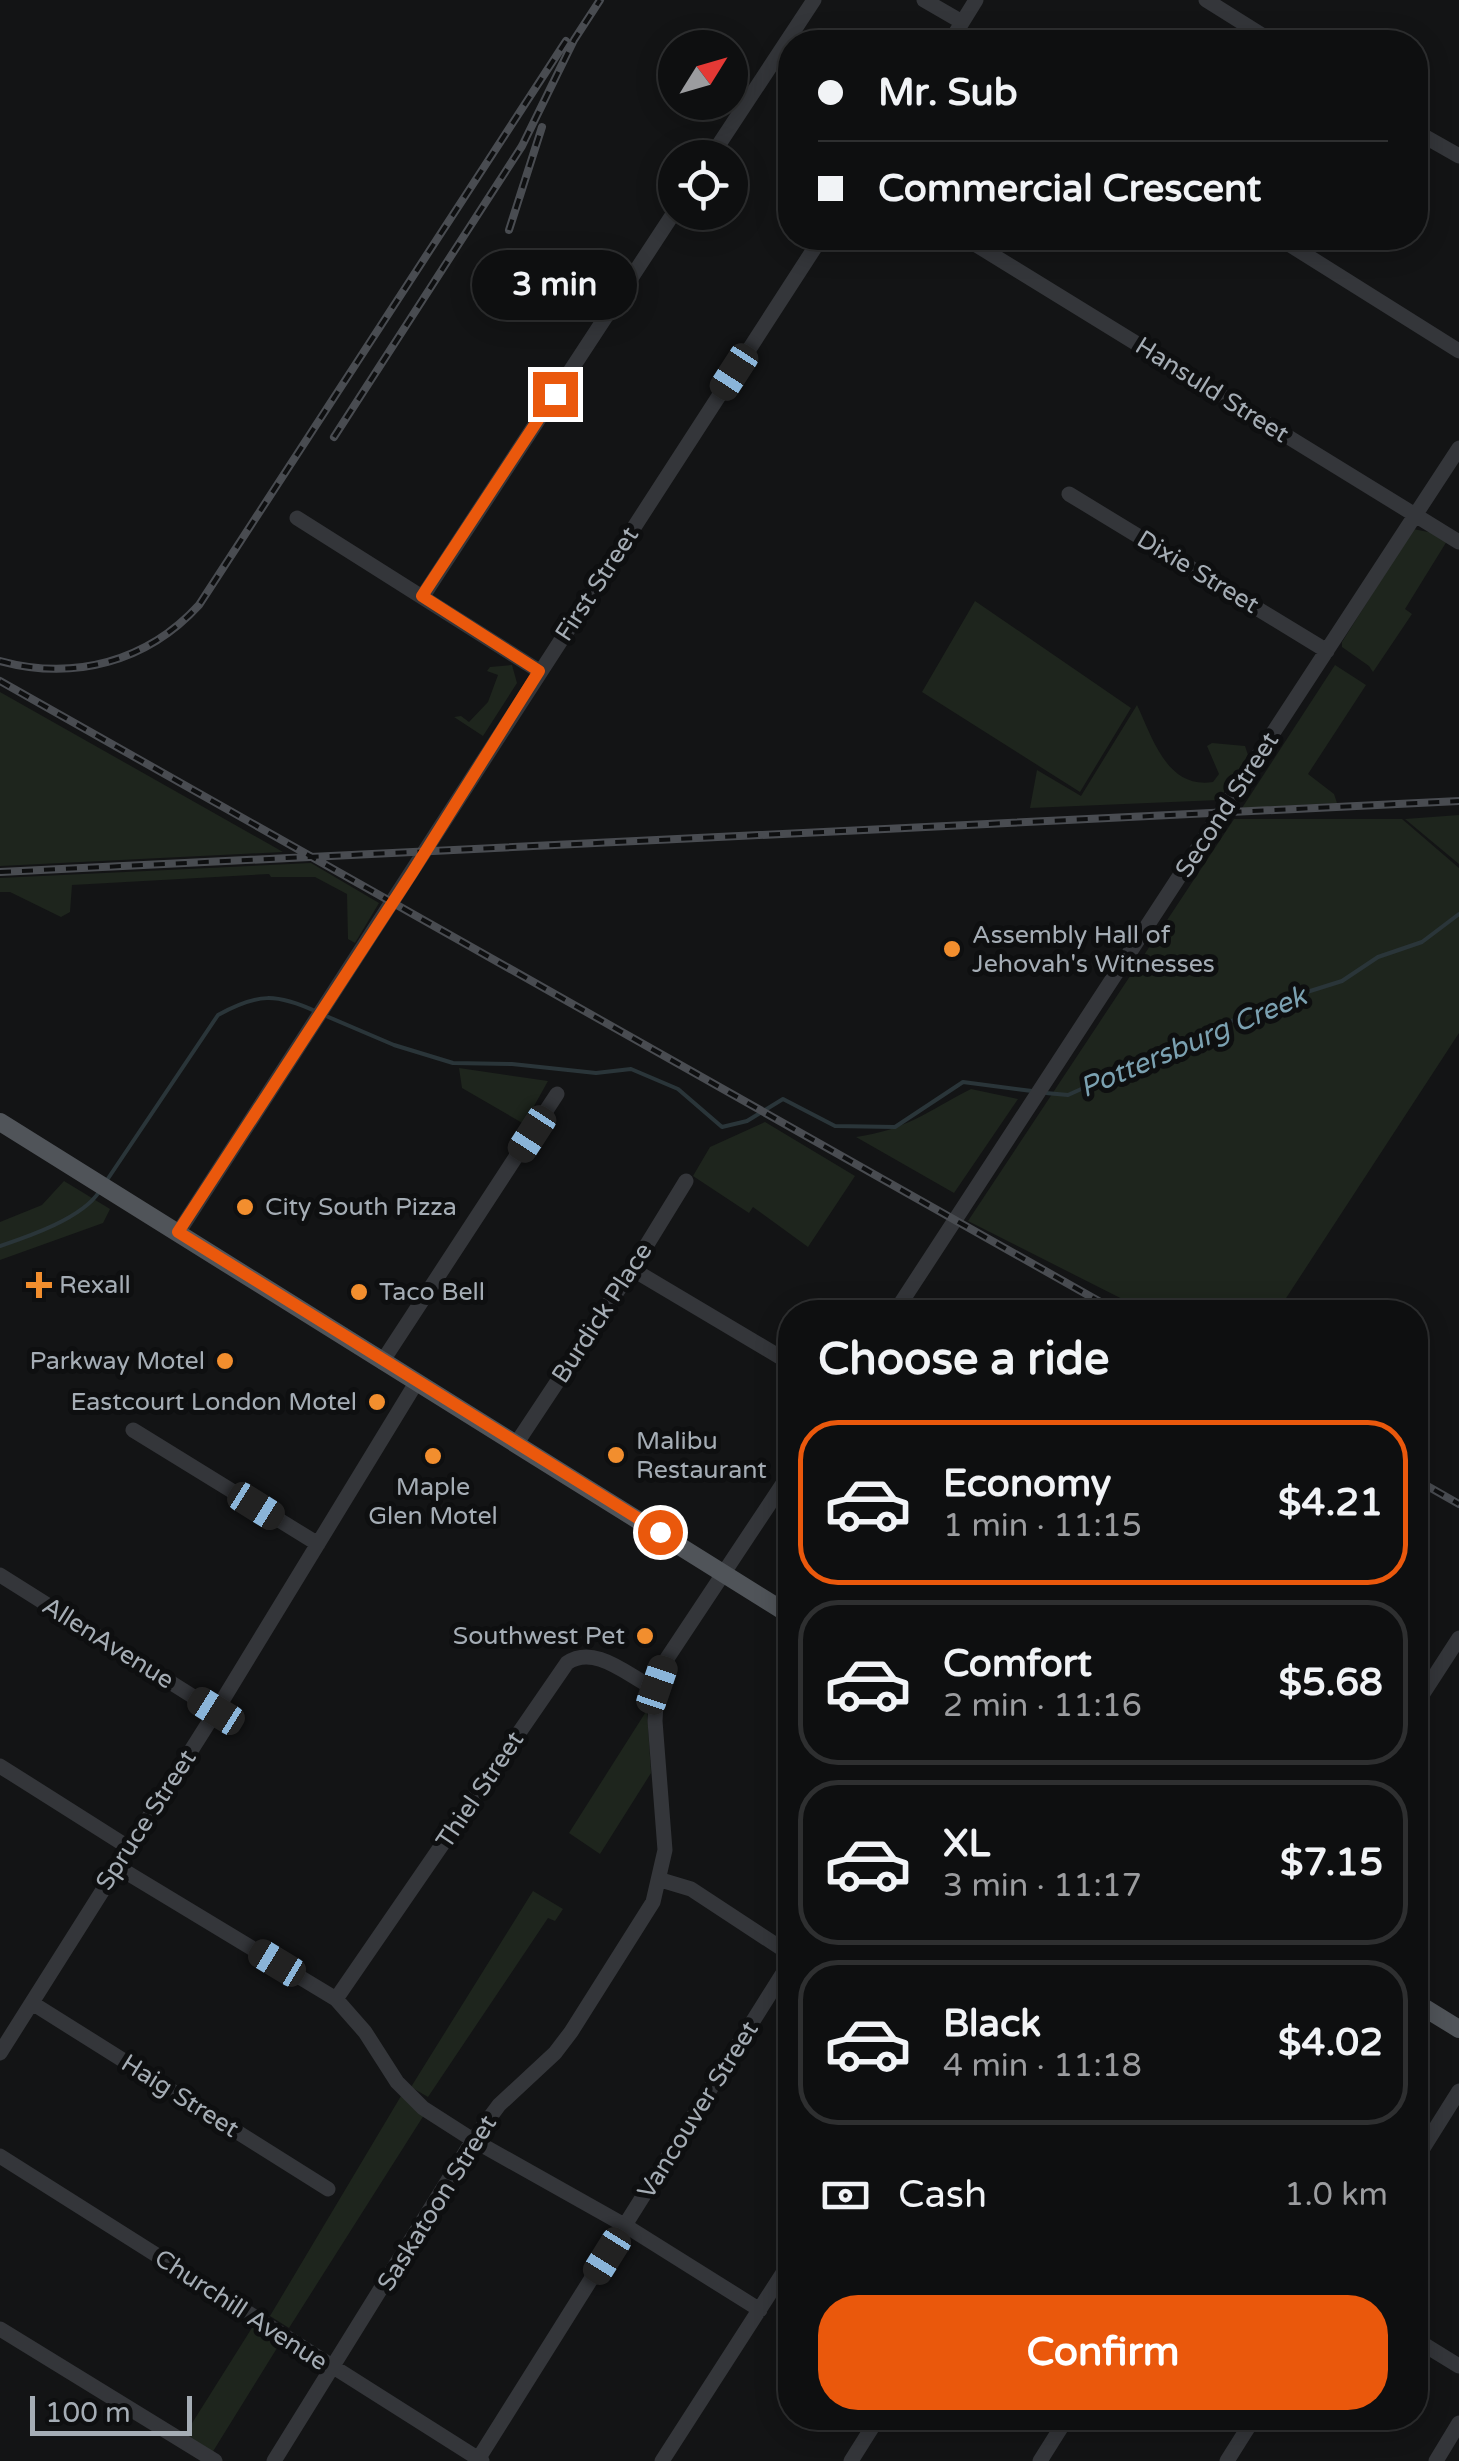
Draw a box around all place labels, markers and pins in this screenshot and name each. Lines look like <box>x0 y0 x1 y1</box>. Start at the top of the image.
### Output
place label: Assembly Hall of Jehovah's Witnesses <box>972 920 1215 979</box>
marker: Assembly Hall of Jehovah's Witnesses <box>941 938 963 960</box>
place label: City South Pizza <box>265 1192 457 1222</box>
marker: City South Pizza <box>234 1196 256 1218</box>
place label: Rexall <box>59 1270 131 1300</box>
marker: Rexall <box>28 1274 50 1296</box>
place label: Taco Bell <box>379 1277 485 1307</box>
marker: Taco Bell <box>348 1281 370 1303</box>
place label: Parkway Motel <box>30 1346 205 1376</box>
marker: Parkway Motel <box>214 1350 236 1372</box>
place label: Eastcourt London Motel <box>70 1387 357 1417</box>
marker: Eastcourt London Motel <box>366 1391 388 1413</box>
place label: Malibu Restaurant <box>636 1426 767 1485</box>
marker: Malibu Restaurant <box>605 1444 627 1466</box>
marker: Maple Glen Motel <box>422 1445 444 1467</box>
place label: Maple Glen Motel <box>368 1472 498 1531</box>
place label: Southwest Pet <box>453 1621 625 1651</box>
marker: Southwest Pet <box>634 1625 656 1647</box>

